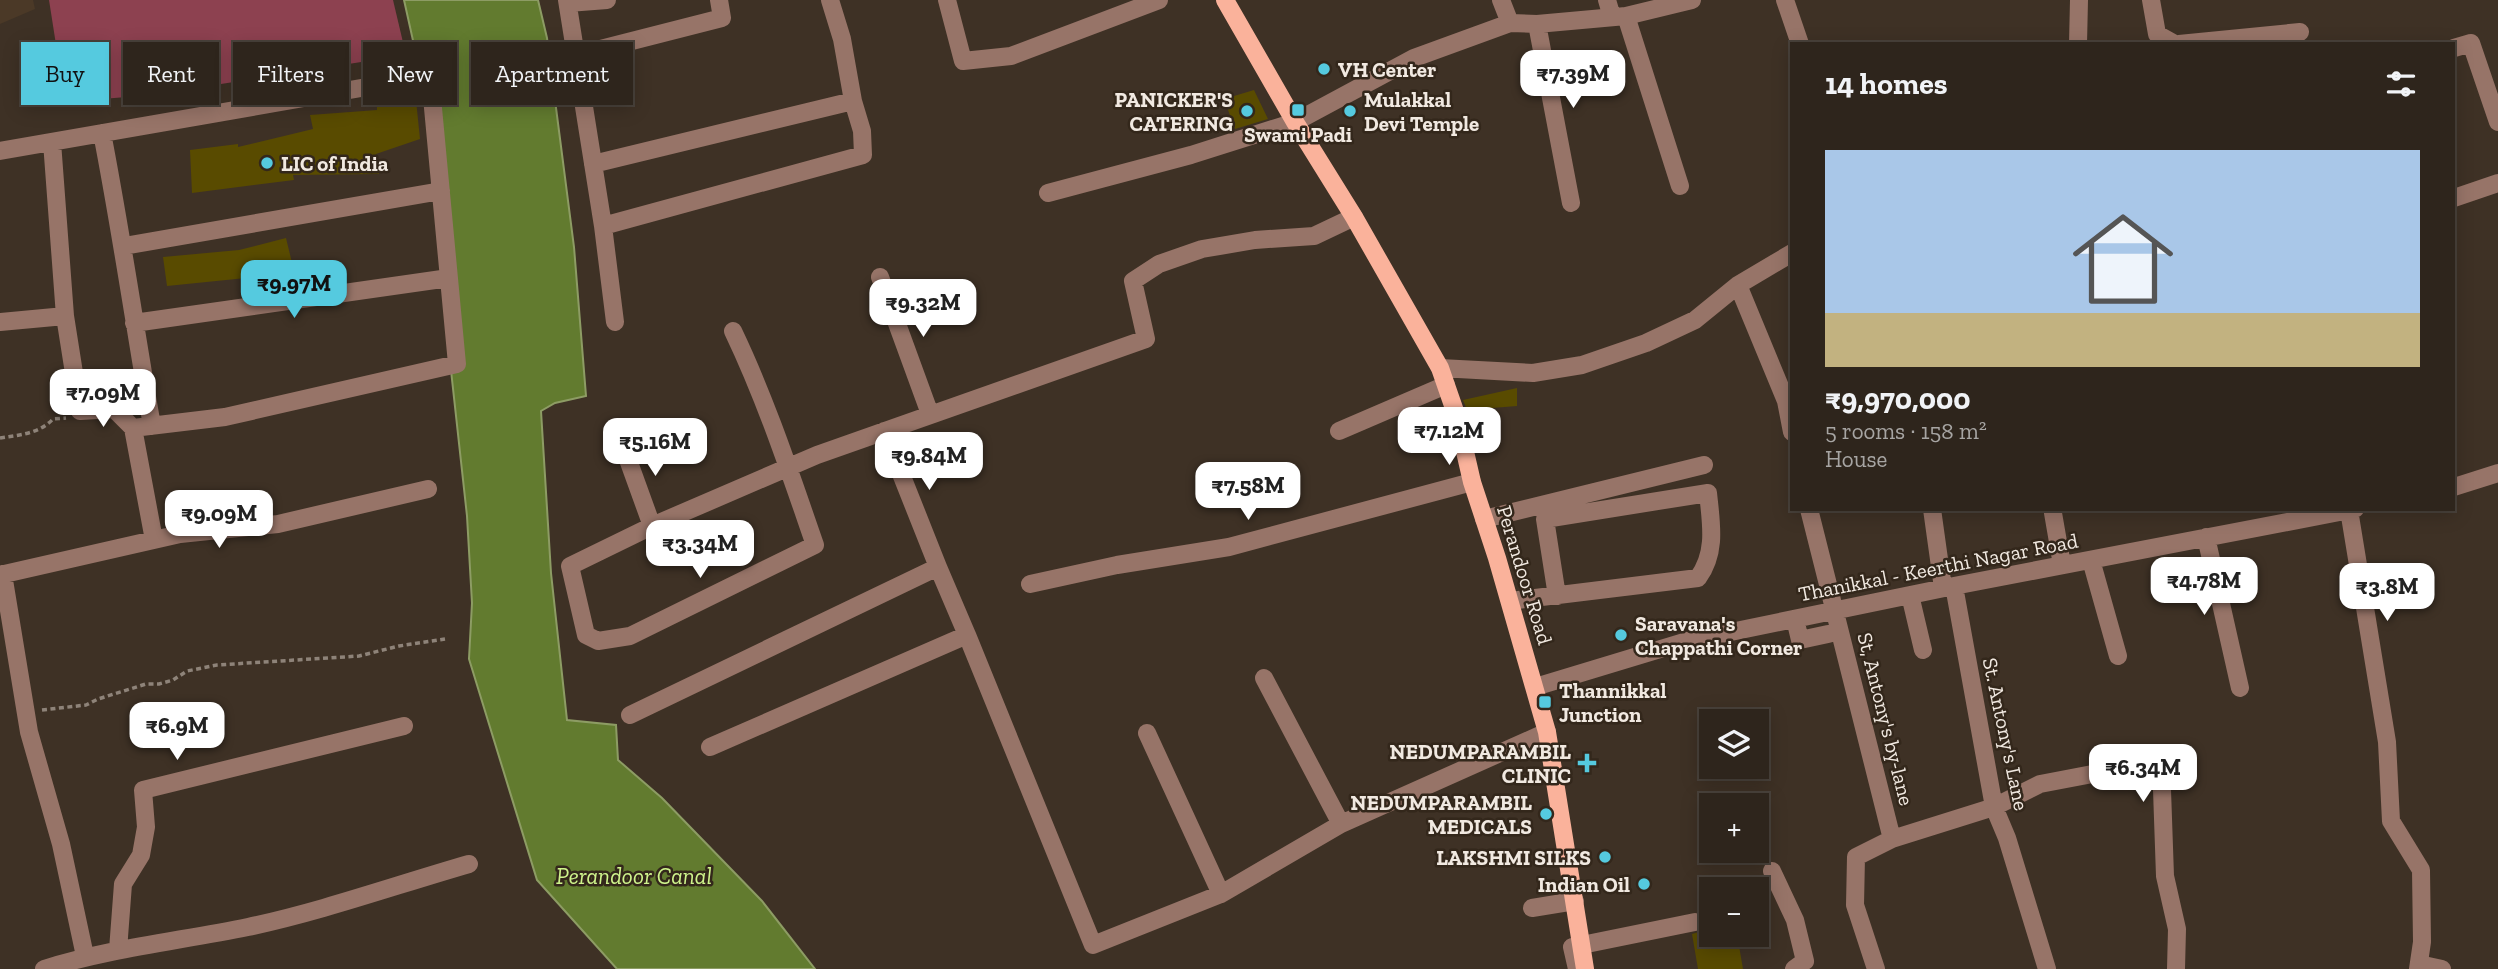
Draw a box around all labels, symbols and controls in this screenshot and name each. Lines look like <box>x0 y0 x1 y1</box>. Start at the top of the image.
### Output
chip: Buy <box>21 42 109 105</box>
chip: Rent <box>123 42 219 105</box>
chip: Filters <box>233 42 349 105</box>
chip: New <box>363 42 457 105</box>
chip: Apartment <box>471 42 633 105</box>
pin: ₹7.39M <box>1516 50 1630 110</box>
place label: VH Center <box>1338 57 1436 82</box>
text: ₹7.39M <box>1536 59 1610 87</box>
marker: VH Center <box>1316 61 1332 77</box>
icon: filters <box>2382 65 2420 103</box>
text: 14 homes <box>1825 66 1948 102</box>
place label: PANICKER'S CATERING <box>1115 87 1233 136</box>
place label: Mulakkal Devi Temple <box>1364 87 1479 136</box>
marker: Swami Padi <box>1290 102 1306 118</box>
marker: PANICKER'S CATERING <box>1239 103 1255 119</box>
marker: Mulakkal Devi Temple <box>1342 103 1358 119</box>
place label: Swami Padi <box>1244 122 1352 147</box>
place label: LIC of India <box>281 151 389 176</box>
marker: LIC of India <box>259 155 275 171</box>
icon: home <box>2060 196 2186 322</box>
pin: ₹9.97M <box>237 260 351 320</box>
text: ₹9.97M <box>257 269 331 297</box>
pin: ₹9.32M <box>866 280 980 339</box>
text: ₹9.32M <box>885 288 961 316</box>
pin: ₹7.09M <box>46 370 160 429</box>
text: ₹7.09M <box>66 378 140 406</box>
text: ₹9,970,000 <box>1825 381 1971 417</box>
pin: ₹7.12M <box>1392 407 1506 467</box>
text: ₹7.12M <box>1414 416 1484 444</box>
text: 5 rooms · 158 m² <box>1825 417 1987 445</box>
pin: ₹5.16M <box>598 419 712 478</box>
text: ₹5.16M <box>619 427 691 455</box>
pin: ₹9.84M <box>872 433 986 492</box>
text: ₹9.84M <box>891 441 967 469</box>
text: House <box>1825 445 1887 473</box>
pin: ₹7.58M <box>1191 462 1305 522</box>
text: ₹7.58M <box>1211 471 1285 499</box>
pin: ₹9.09M <box>162 490 276 550</box>
text: ₹9.09M <box>181 499 257 527</box>
street label: Perandoor Road <box>1492 503 1558 648</box>
pin: ₹3.34M <box>643 520 757 580</box>
street label: Thanikkal - Keerthi Nagar Road <box>1796 528 2080 606</box>
text: ₹3.34M <box>662 529 738 557</box>
pin: ₹4.78M <box>2147 558 2261 617</box>
pin: ₹3.8M <box>2338 564 2436 623</box>
text: ₹4.78M <box>2167 566 2241 594</box>
text: ₹3.8M <box>2356 572 2419 600</box>
place label: Saravana's Chappathi Corner <box>1635 611 1802 660</box>
marker: Saravana's Chappathi Corner <box>1613 627 1629 643</box>
street label: St, Antony's by-lane <box>1852 630 1920 808</box>
street label: St. Antony's Lane <box>1978 655 2034 813</box>
place label: Thannikkal Junction <box>1559 678 1667 727</box>
marker: Thannikkal Junction <box>1537 694 1553 710</box>
pin: ₹6.9M <box>128 702 226 762</box>
map controls <box>1699 709 1769 947</box>
button: layers <box>1699 709 1769 779</box>
text: ₹6.9M <box>146 711 208 739</box>
place label: NEDUMPARAMBIL CLINIC <box>1389 739 1571 788</box>
pin: ₹6.34M <box>2086 744 2200 804</box>
marker: NEDUMPARAMBIL CLINIC <box>1577 753 1597 773</box>
text: ₹6.34M <box>2105 753 2181 781</box>
place label: NEDUMPARAMBIL MEDICALS <box>1350 790 1532 839</box>
button: + <box>1699 793 1769 863</box>
marker: NEDUMPARAMBIL MEDICALS <box>1538 806 1554 822</box>
place label: LAKSHMI SILKS <box>1436 845 1591 870</box>
marker: LAKSHMI SILKS <box>1597 849 1613 865</box>
water label: Perandoor Canal <box>556 862 712 890</box>
place label: Indian Oil <box>1538 872 1630 897</box>
marker: Indian Oil <box>1636 876 1652 892</box>
button: − <box>1699 877 1769 947</box>

